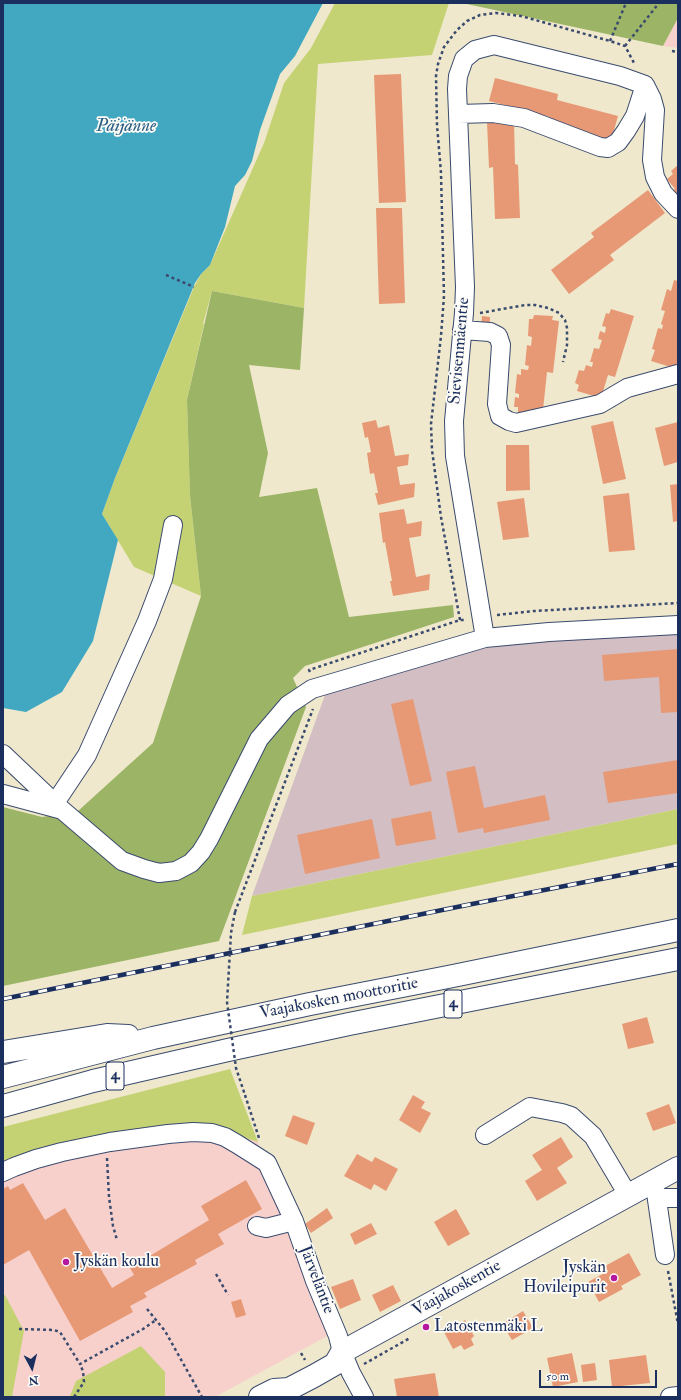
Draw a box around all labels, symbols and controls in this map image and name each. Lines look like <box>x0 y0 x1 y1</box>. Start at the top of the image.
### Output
water label: Päijänne <box>96 116 156 138</box>
street label: Sievisenmäentie <box>445 297 475 405</box>
street label: Vaajakosken moottoritie <box>258 974 420 1024</box>
road number: 4 <box>444 990 462 1018</box>
road number: 4 <box>106 1062 124 1090</box>
street label: Järveläntie <box>294 1243 338 1317</box>
place label: Jyskän koulu <box>74 1252 159 1272</box>
street label: Vaajakoskentie <box>409 1256 505 1322</box>
marker: Jyskän koulu <box>61 1257 71 1267</box>
place label: Jyskän Hovileipurit <box>523 1258 606 1298</box>
marker: Jyskän Hovileipurit <box>609 1273 619 1283</box>
place label: Latostenmäki L <box>434 1317 543 1337</box>
marker: Latostenmäki L <box>421 1322 431 1332</box>
north arrow <box>12 1348 52 1388</box>
scale bar <box>541 1362 659 1388</box>
text: 50 m <box>546 1369 569 1384</box>
text: N <box>28 1373 39 1387</box>

